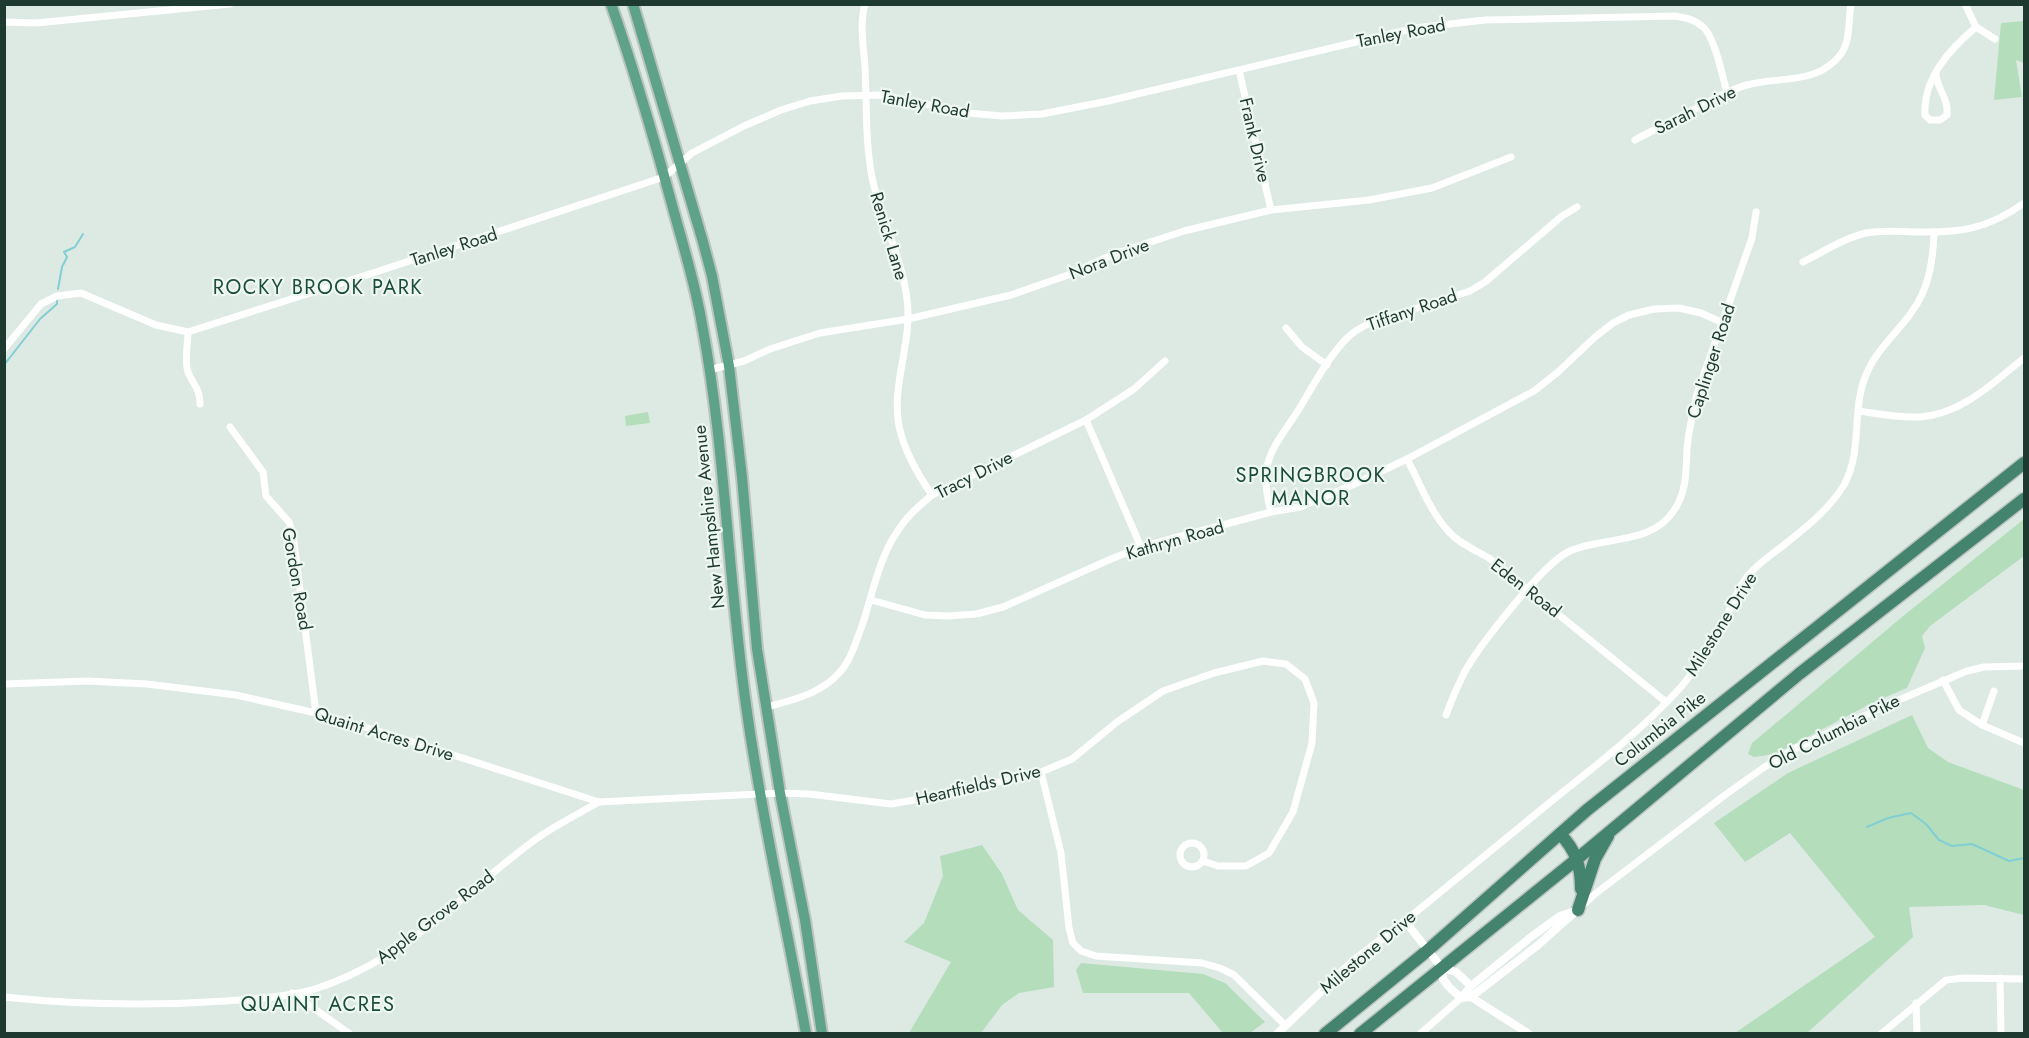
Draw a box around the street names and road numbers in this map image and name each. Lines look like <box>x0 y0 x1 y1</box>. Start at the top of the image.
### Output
street label: Tanley Road <box>1354 12 1448 54</box>
street label: Sarah Drive <box>1650 79 1740 141</box>
street label: Tanley Road <box>878 83 972 125</box>
street label: Frank Drive <box>1233 95 1277 185</box>
street label: Renick Lane <box>863 189 915 283</box>
street label: Tanley Road <box>407 221 501 273</box>
street label: Nora Drive <box>1065 232 1153 286</box>
street label: Tiffany Road <box>1364 282 1460 338</box>
street label: Caplinger Road <box>1680 300 1742 422</box>
street label: New Hampshire Avenue <box>686 424 732 610</box>
street label: Tracy Drive <box>931 444 1017 506</box>
street label: Kathryn Road <box>1123 514 1227 566</box>
street label: Gordon Road <box>275 526 319 632</box>
street label: Eden Road <box>1485 552 1567 624</box>
street label: Milestone Drive <box>1679 567 1763 681</box>
street label: Columbia Pike <box>1609 685 1711 773</box>
street label: Old Columbia Pike <box>1764 688 1904 776</box>
street label: Quaint Acres Drive <box>311 700 457 768</box>
street label: Heartfields Drive <box>913 758 1043 812</box>
street label: Apple Grove Road <box>371 864 499 970</box>
street label: Milestone Drive <box>1314 904 1422 1000</box>

